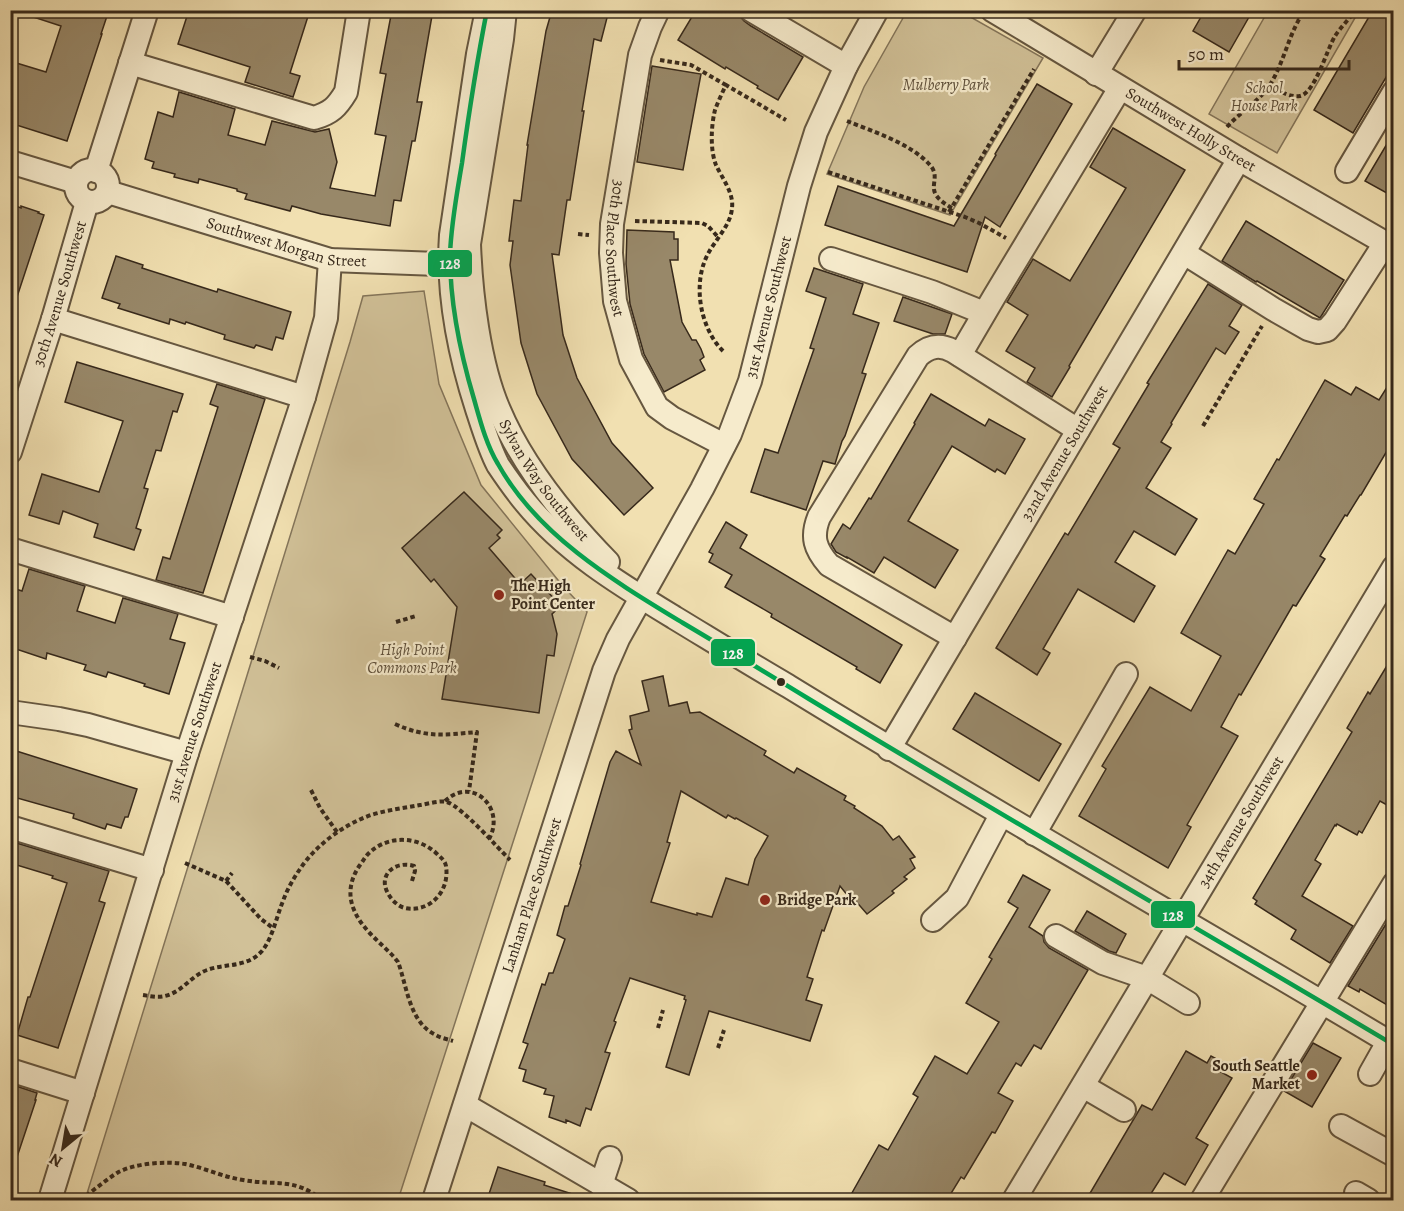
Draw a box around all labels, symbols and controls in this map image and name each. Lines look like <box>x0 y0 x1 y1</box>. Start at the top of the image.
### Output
scale bar <box>1179 33 1348 71</box>
text: 50 m <box>1188 42 1224 66</box>
park label: Mulberry Park <box>903 74 989 96</box>
park label: School House Park <box>1230 77 1298 117</box>
street label: Southwest Holly Street <box>1121 82 1260 177</box>
street label: 30th Place Southwest <box>600 178 630 319</box>
street label: Southwest Morgan Street <box>204 212 367 272</box>
street label: 30th Avenue Southwest <box>27 218 92 369</box>
street label: 31st Avenue Southwest <box>740 234 797 381</box>
line badge: 128 <box>427 249 473 278</box>
text: 128 <box>439 253 461 275</box>
street label: 32nd Avenue Southwest <box>1016 381 1113 525</box>
street label: Sylvan Way Southwest <box>494 416 594 546</box>
place label: The High Point Center <box>511 575 595 615</box>
marker: The High Point Center <box>492 588 506 602</box>
line badge: 128 <box>710 638 756 667</box>
park label: High Point Commons Park <box>367 639 457 679</box>
text: 128 <box>722 643 744 665</box>
street label: 31st Avenue Southwest <box>162 659 227 805</box>
unlabelled marker <box>775 676 787 688</box>
street label: 34th Avenue Southwest <box>1193 752 1289 892</box>
street label: Lanham Place Southwest <box>497 815 567 976</box>
place label: Bridge Park <box>777 889 857 911</box>
marker: Bridge Park <box>758 893 772 907</box>
line badge: 128 <box>1150 900 1196 929</box>
text: 128 <box>1162 905 1184 927</box>
place label: South Seattle Market <box>1212 1055 1301 1095</box>
marker: South Seattle Market <box>1305 1068 1319 1082</box>
north arrow <box>33 1118 93 1178</box>
text: N <box>45 1148 67 1173</box>

